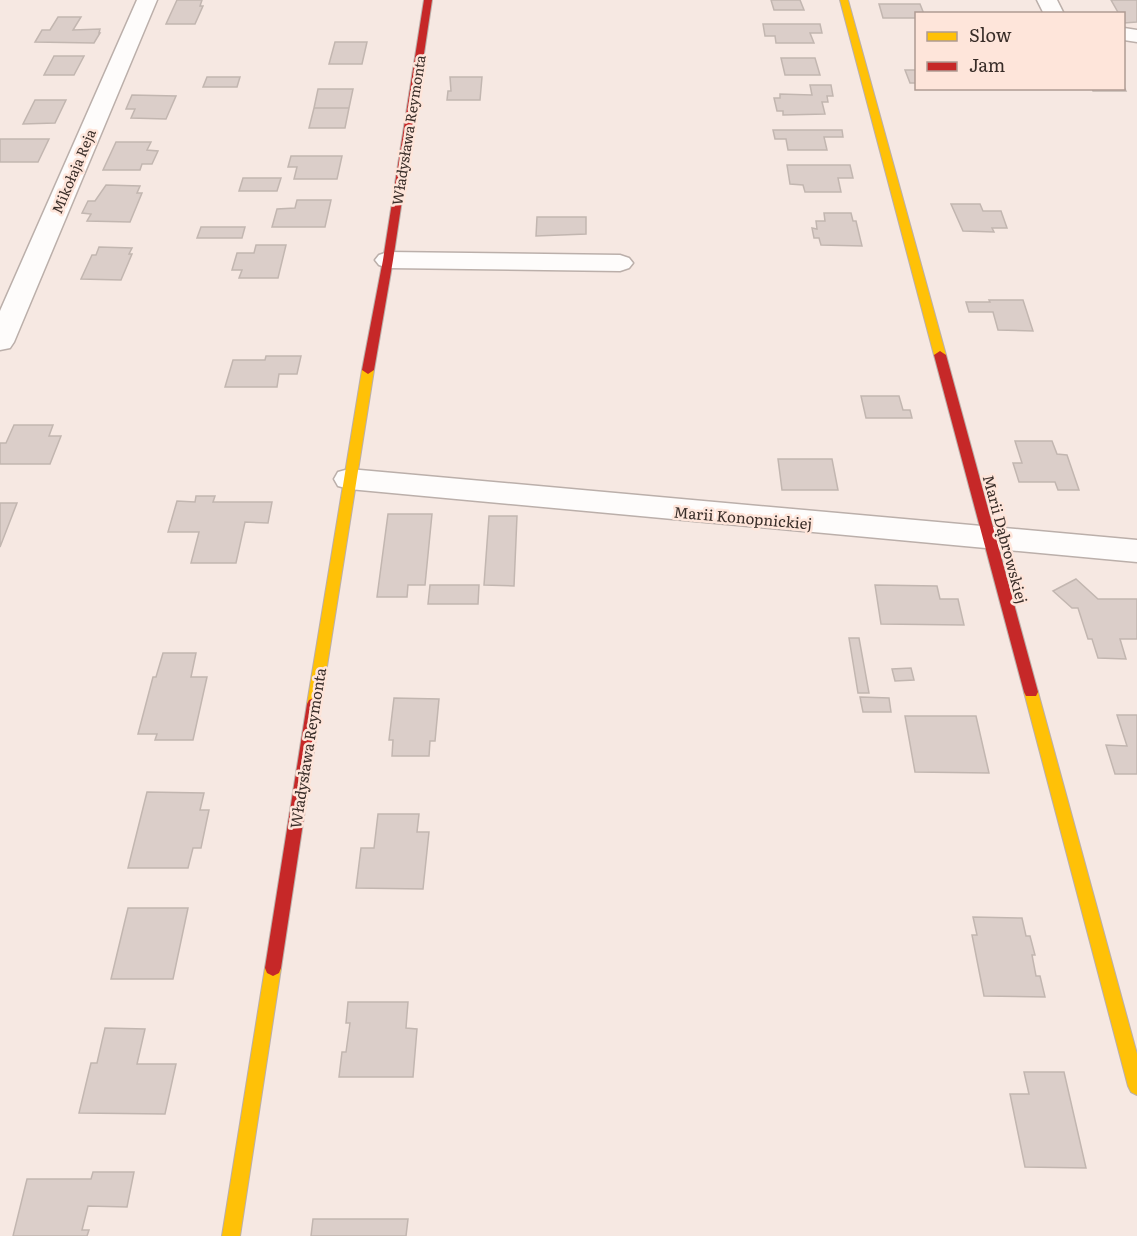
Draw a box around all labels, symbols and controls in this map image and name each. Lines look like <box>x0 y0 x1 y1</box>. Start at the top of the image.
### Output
legend <box>915 12 1125 90</box>
text: Slow <box>969 21 1012 48</box>
text: Jam <box>969 51 1005 78</box>
street label: Władysława Reymonta <box>386 53 430 207</box>
street label: Mikołaja Reja <box>46 125 100 216</box>
street label: Marii Dąbrowskiej <box>978 472 1034 606</box>
street label: Marii Konopnickiej <box>673 499 813 535</box>
street label: Władysława Reymonta <box>283 665 331 830</box>

